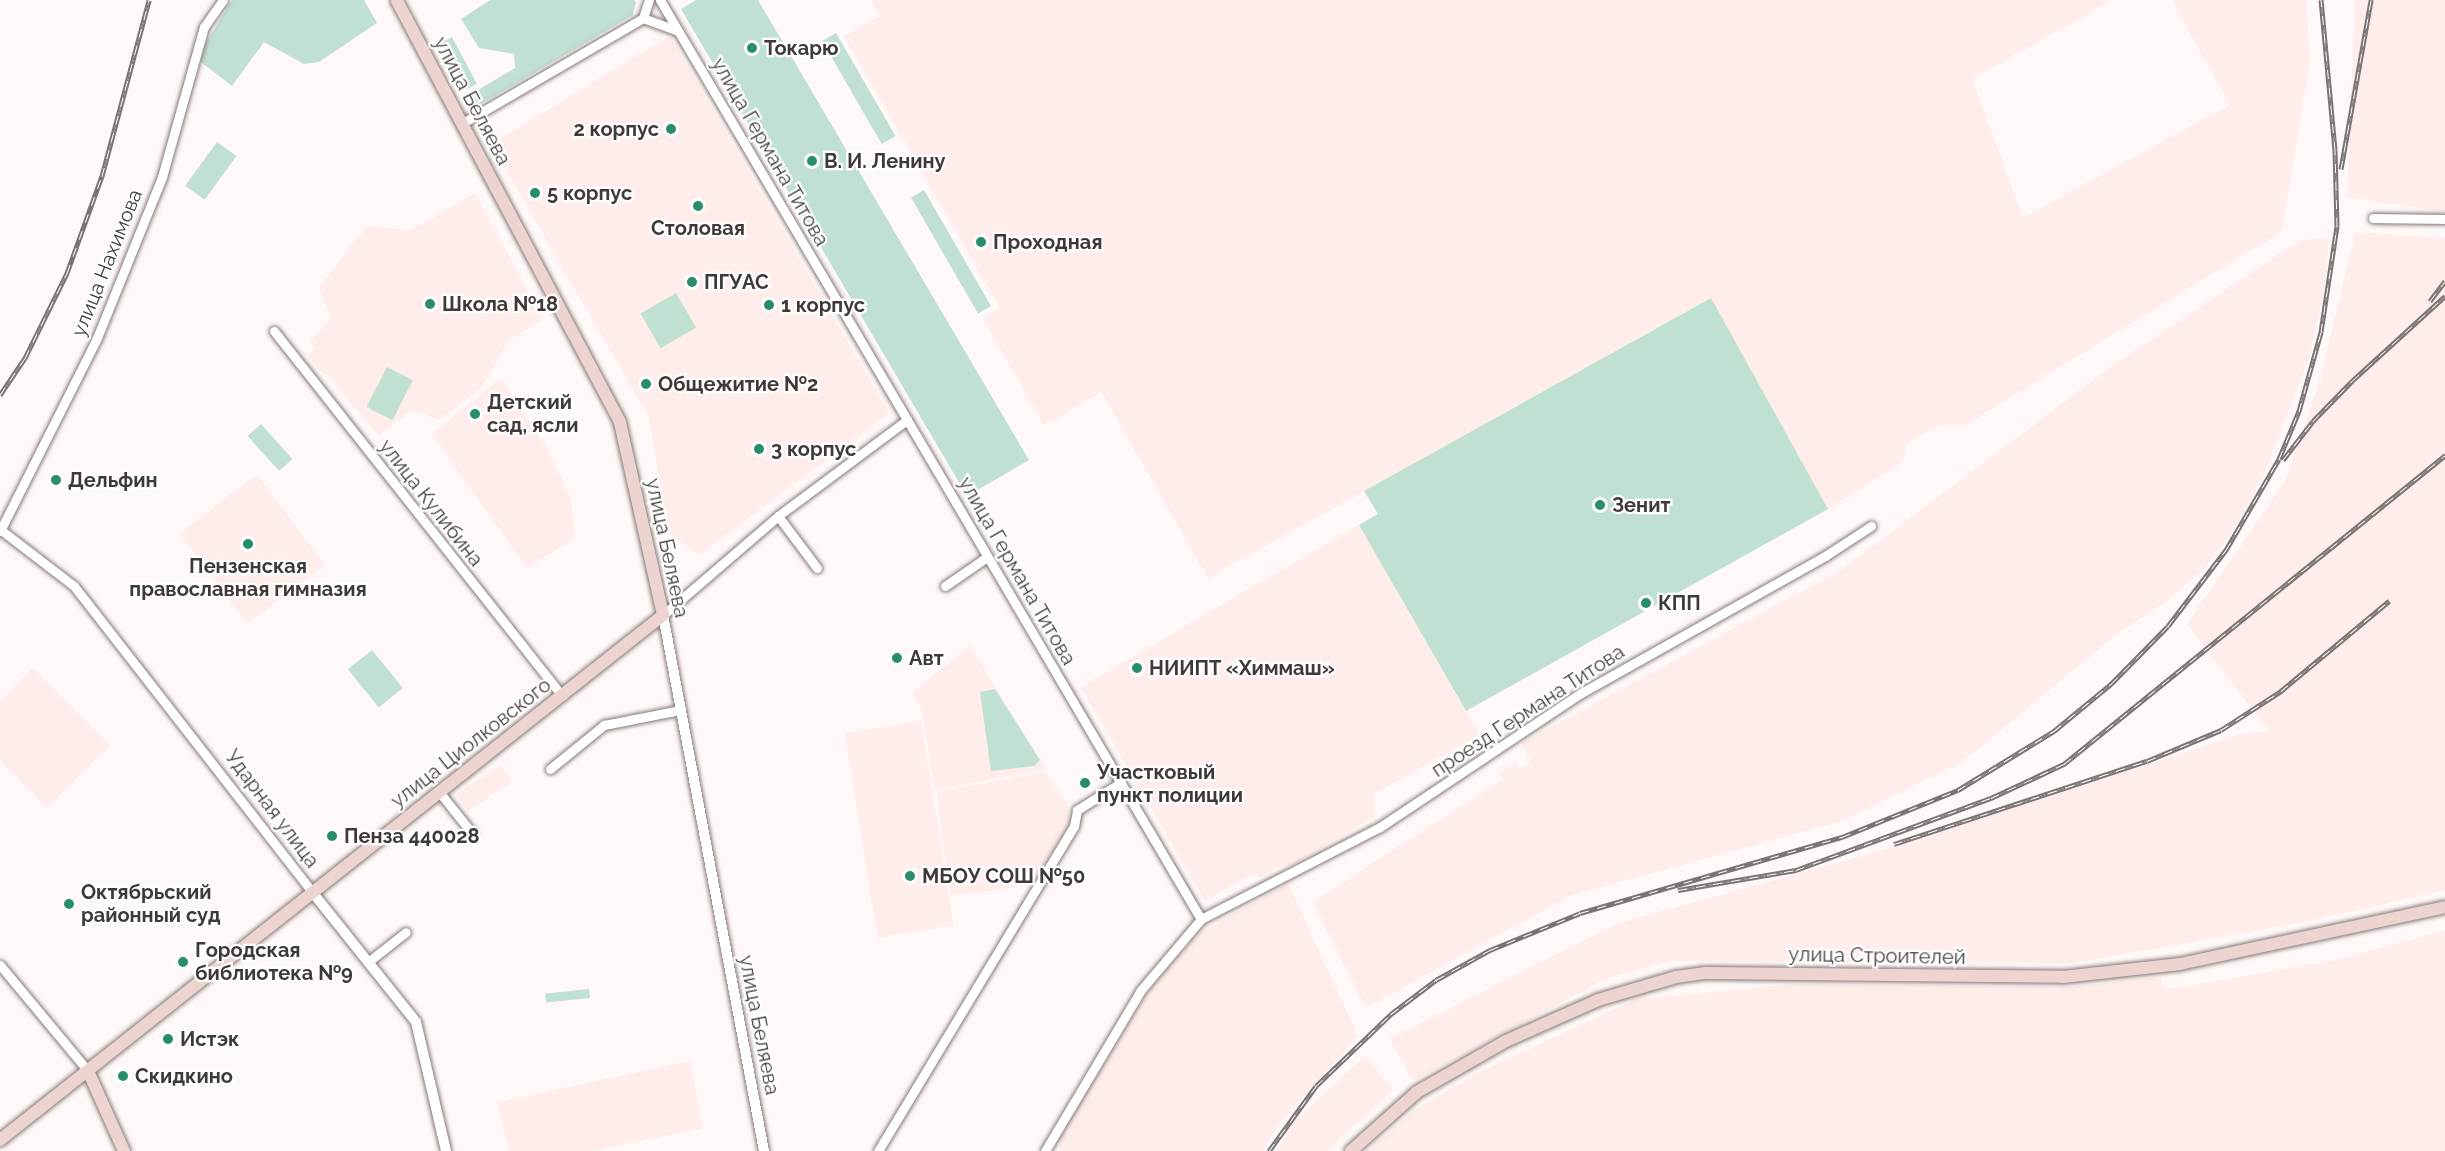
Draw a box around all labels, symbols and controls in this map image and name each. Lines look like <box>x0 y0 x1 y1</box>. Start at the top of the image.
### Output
street label: улица Беляева <box>428 33 516 169</box>
place label: Токарю <box>764 36 839 60</box>
marker: Токарю <box>745 41 759 55</box>
street label: улица Германа Титова <box>706 53 834 251</box>
place label: 2 корпус <box>574 117 659 141</box>
marker: 2 корпус <box>664 122 678 136</box>
place label: В. И. Ленину <box>824 149 945 173</box>
marker: В. И. Ленину <box>805 154 819 168</box>
place label: 5 корпус <box>547 181 632 205</box>
street label: улица Нахимова <box>67 186 147 340</box>
marker: 5 корпус <box>528 186 542 200</box>
marker: Столовая <box>691 199 705 213</box>
place label: Столовая <box>651 216 745 240</box>
place label: Проходная <box>993 230 1102 254</box>
marker: Проходная <box>974 235 988 249</box>
place label: ПГУАС <box>704 270 769 294</box>
marker: ПГУАС <box>685 275 699 289</box>
place label: Школа №18 <box>442 292 558 316</box>
place label: 1 корпус <box>781 293 865 317</box>
marker: Школа №18 <box>423 297 437 311</box>
marker: 1 корпус <box>762 298 776 312</box>
place label: Общежитие №2 <box>658 372 818 396</box>
marker: Общежитие №2 <box>639 377 653 391</box>
place label: Детский сад, ясли <box>487 390 578 437</box>
marker: Детский сад, ясли <box>468 407 482 421</box>
street label: улица Кулибина <box>374 435 488 571</box>
place label: 3 корпус <box>771 437 856 461</box>
marker: 3 корпус <box>752 442 766 456</box>
place label: Дельфин <box>68 468 157 492</box>
street label: улица Германа Титова <box>953 472 1081 670</box>
marker: Дельфин <box>49 473 63 487</box>
street label: улица Беляева <box>641 476 693 620</box>
place label: Зенит <box>1612 493 1670 517</box>
marker: Зенит <box>1593 498 1607 512</box>
marker: Пензенская православная гимназия <box>241 537 255 551</box>
place label: Пензенская православная гимназия <box>129 554 367 601</box>
place label: КПП <box>1658 591 1701 615</box>
marker: КПП <box>1639 596 1653 610</box>
street label: проезд Германа Титова <box>1427 640 1629 782</box>
place label: Авт <box>909 646 944 670</box>
marker: Авт <box>890 651 904 665</box>
place label: НИИПТ «Химмаш» <box>1149 656 1335 680</box>
marker: НИИПТ «Химмаш» <box>1130 661 1144 675</box>
street label: улица Циолковского <box>386 673 556 813</box>
street label: Ударная улица <box>220 745 324 873</box>
place label: Участковый пункт полиции <box>1097 760 1243 807</box>
marker: Участковый пункт полиции <box>1078 776 1092 790</box>
place label: Пенза 440028 <box>344 824 480 848</box>
marker: Пенза 440028 <box>325 829 339 843</box>
place label: МБОУ СОШ №50 <box>922 864 1085 888</box>
marker: МБОУ СОШ №50 <box>903 869 917 883</box>
place label: Октябрьский районный суд <box>81 880 221 927</box>
marker: Октябрьский районный суд <box>62 897 76 911</box>
place label: Городская библиотека №9 <box>195 939 353 986</box>
street label: улица Строителей <box>1788 942 1966 970</box>
street label: улица Беляева <box>734 953 784 1097</box>
marker: Городская библиотека №9 <box>176 955 190 969</box>
place label: Истэк <box>180 1027 239 1051</box>
marker: Истэк <box>161 1032 175 1046</box>
place label: Скидкино <box>135 1064 233 1088</box>
marker: Скидкино <box>116 1069 130 1083</box>

